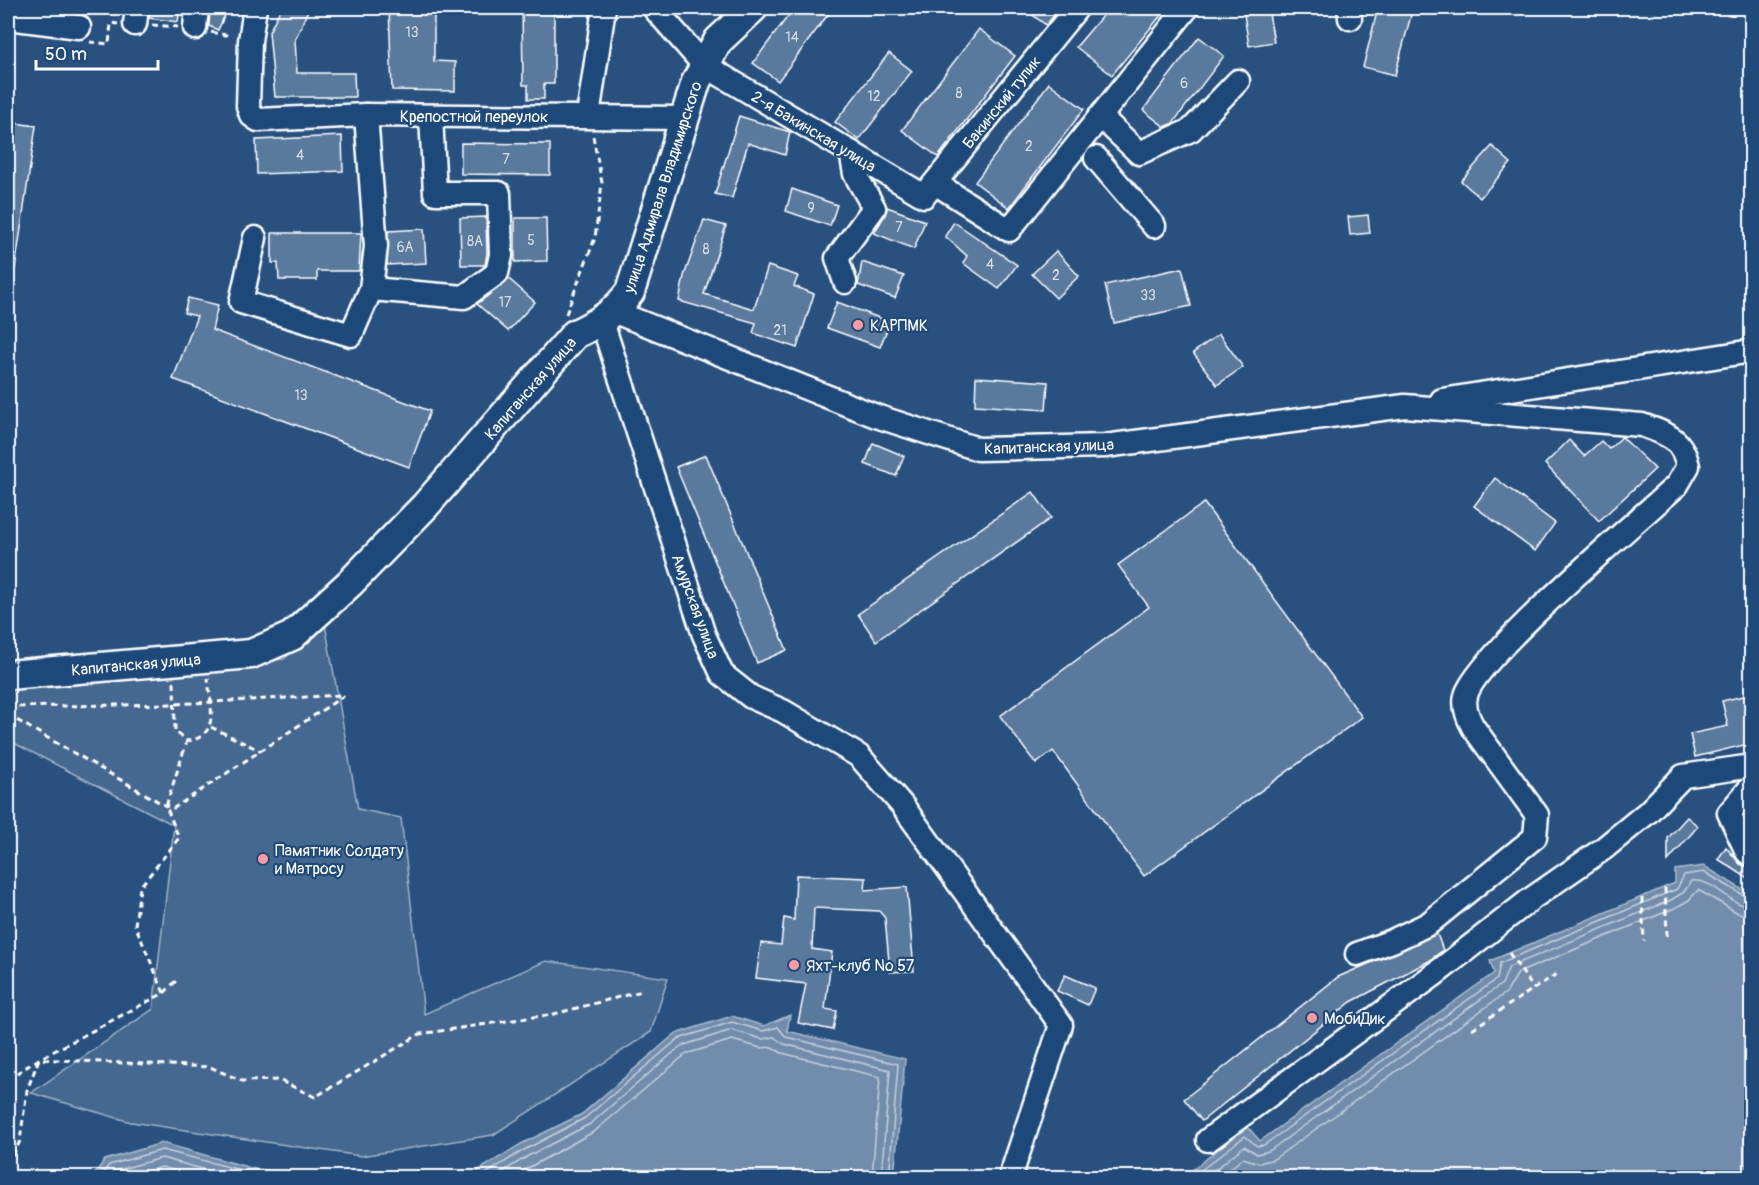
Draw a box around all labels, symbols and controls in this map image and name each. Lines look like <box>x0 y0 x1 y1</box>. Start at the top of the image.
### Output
house number: 13 <box>405 24 419 41</box>
house number: 14 <box>785 29 799 46</box>
scale bar <box>36 33 158 71</box>
text: 50 m <box>45 43 87 66</box>
street label: Бакинский тупик <box>958 52 1045 153</box>
house number: 6 <box>1180 75 1188 92</box>
street label: улица Адмирала Владимирского <box>619 79 707 297</box>
house number: 8 <box>955 85 963 102</box>
street label: 2-я Бакинская улица <box>748 87 879 177</box>
house number: 12 <box>867 88 881 105</box>
street label: Крепостной переулок <box>400 107 548 127</box>
house number: 2 <box>1025 138 1033 155</box>
house number: 4 <box>296 147 304 164</box>
house number: 7 <box>502 151 510 168</box>
house number: 9 <box>807 200 815 217</box>
house number: 7 <box>895 219 903 236</box>
house number: 5 <box>527 232 535 249</box>
house number: 8А <box>467 233 483 250</box>
house number: 6А <box>396 239 414 256</box>
house number: 8 <box>702 241 710 258</box>
house number: 4 <box>986 256 994 273</box>
house number: 2 <box>1052 267 1060 284</box>
house number: 33 <box>1140 287 1156 304</box>
house number: 17 <box>499 294 512 311</box>
place label: КАРПМК <box>870 316 928 336</box>
marker: КАРПМК <box>851 318 865 332</box>
house number: 21 <box>773 322 787 339</box>
street label: Капитанская улица <box>481 333 581 444</box>
house number: 13 <box>294 387 308 404</box>
street label: Капитанская улица <box>984 435 1114 459</box>
street label: Амурская улица <box>667 551 723 661</box>
street label: Капитанская улица <box>70 649 202 681</box>
place label: Памятник Солдату и Матросу <box>275 841 404 879</box>
marker: Памятник Солдату и Матросу <box>256 852 270 866</box>
place label: Яхт-клуб № 57 <box>806 956 915 976</box>
marker: Яхт-клуб № 57 <box>787 958 801 972</box>
place label: МобиДик <box>1324 1009 1385 1029</box>
marker: МобиДик <box>1305 1011 1319 1025</box>

